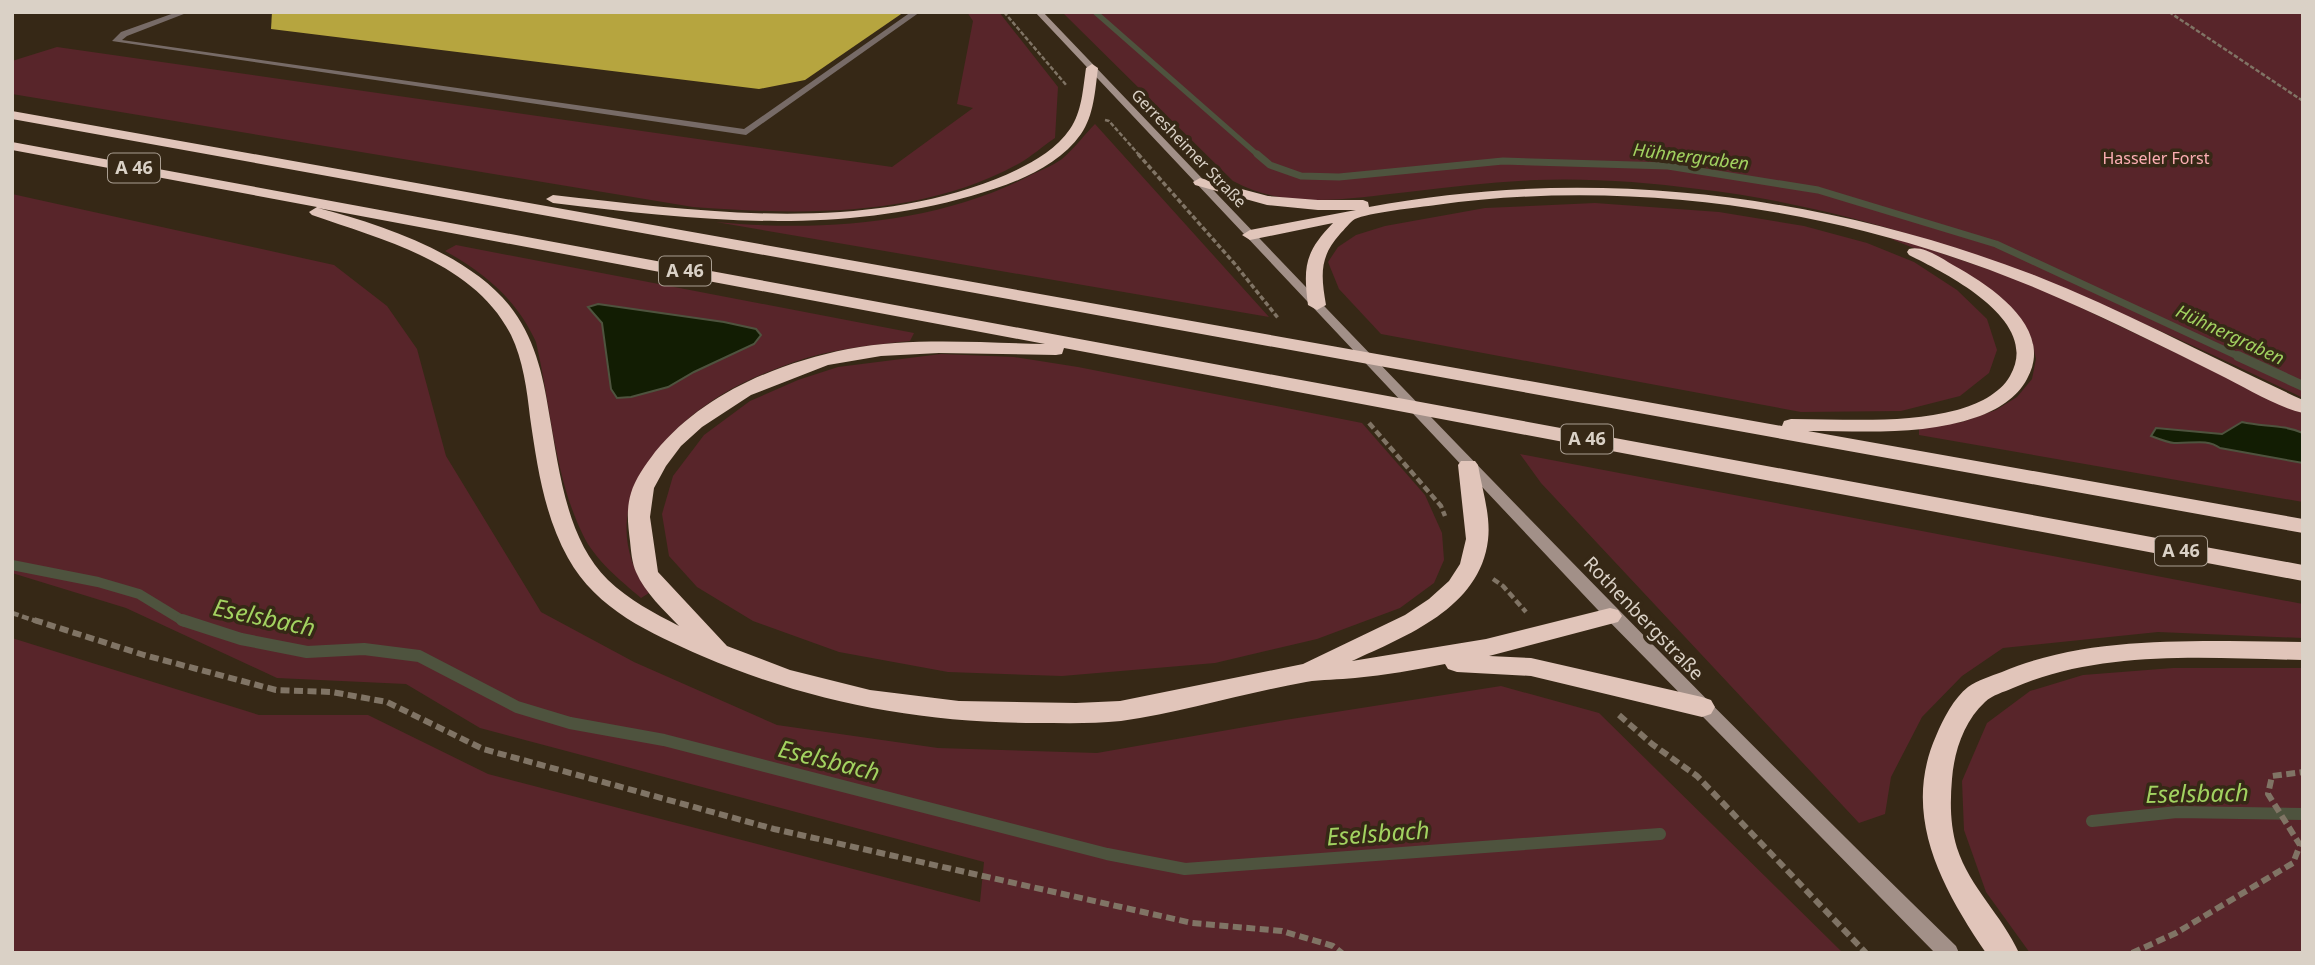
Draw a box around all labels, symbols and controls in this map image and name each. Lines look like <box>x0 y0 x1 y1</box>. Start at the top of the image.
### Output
street label: Gerresheimer Straße <box>1127 84 1251 212</box>
water label: Hühnergraben <box>1632 137 1751 175</box>
park label: Hasseler Forst <box>2102 147 2210 169</box>
road number: A 46 <box>108 154 160 182</box>
road number: A 46 <box>659 256 711 286</box>
water label: Hühnergraben <box>2172 299 2288 370</box>
road number: A 46 <box>1561 424 1613 454</box>
road number: A 46 <box>2155 536 2207 566</box>
street label: Rothenbergstraße <box>1578 550 1710 686</box>
water label: Eselsbach <box>210 590 318 643</box>
water label: Eselsbach <box>775 731 884 788</box>
water label: Eselsbach <box>2145 775 2249 810</box>
water label: Eselsbach <box>1325 812 1431 853</box>

